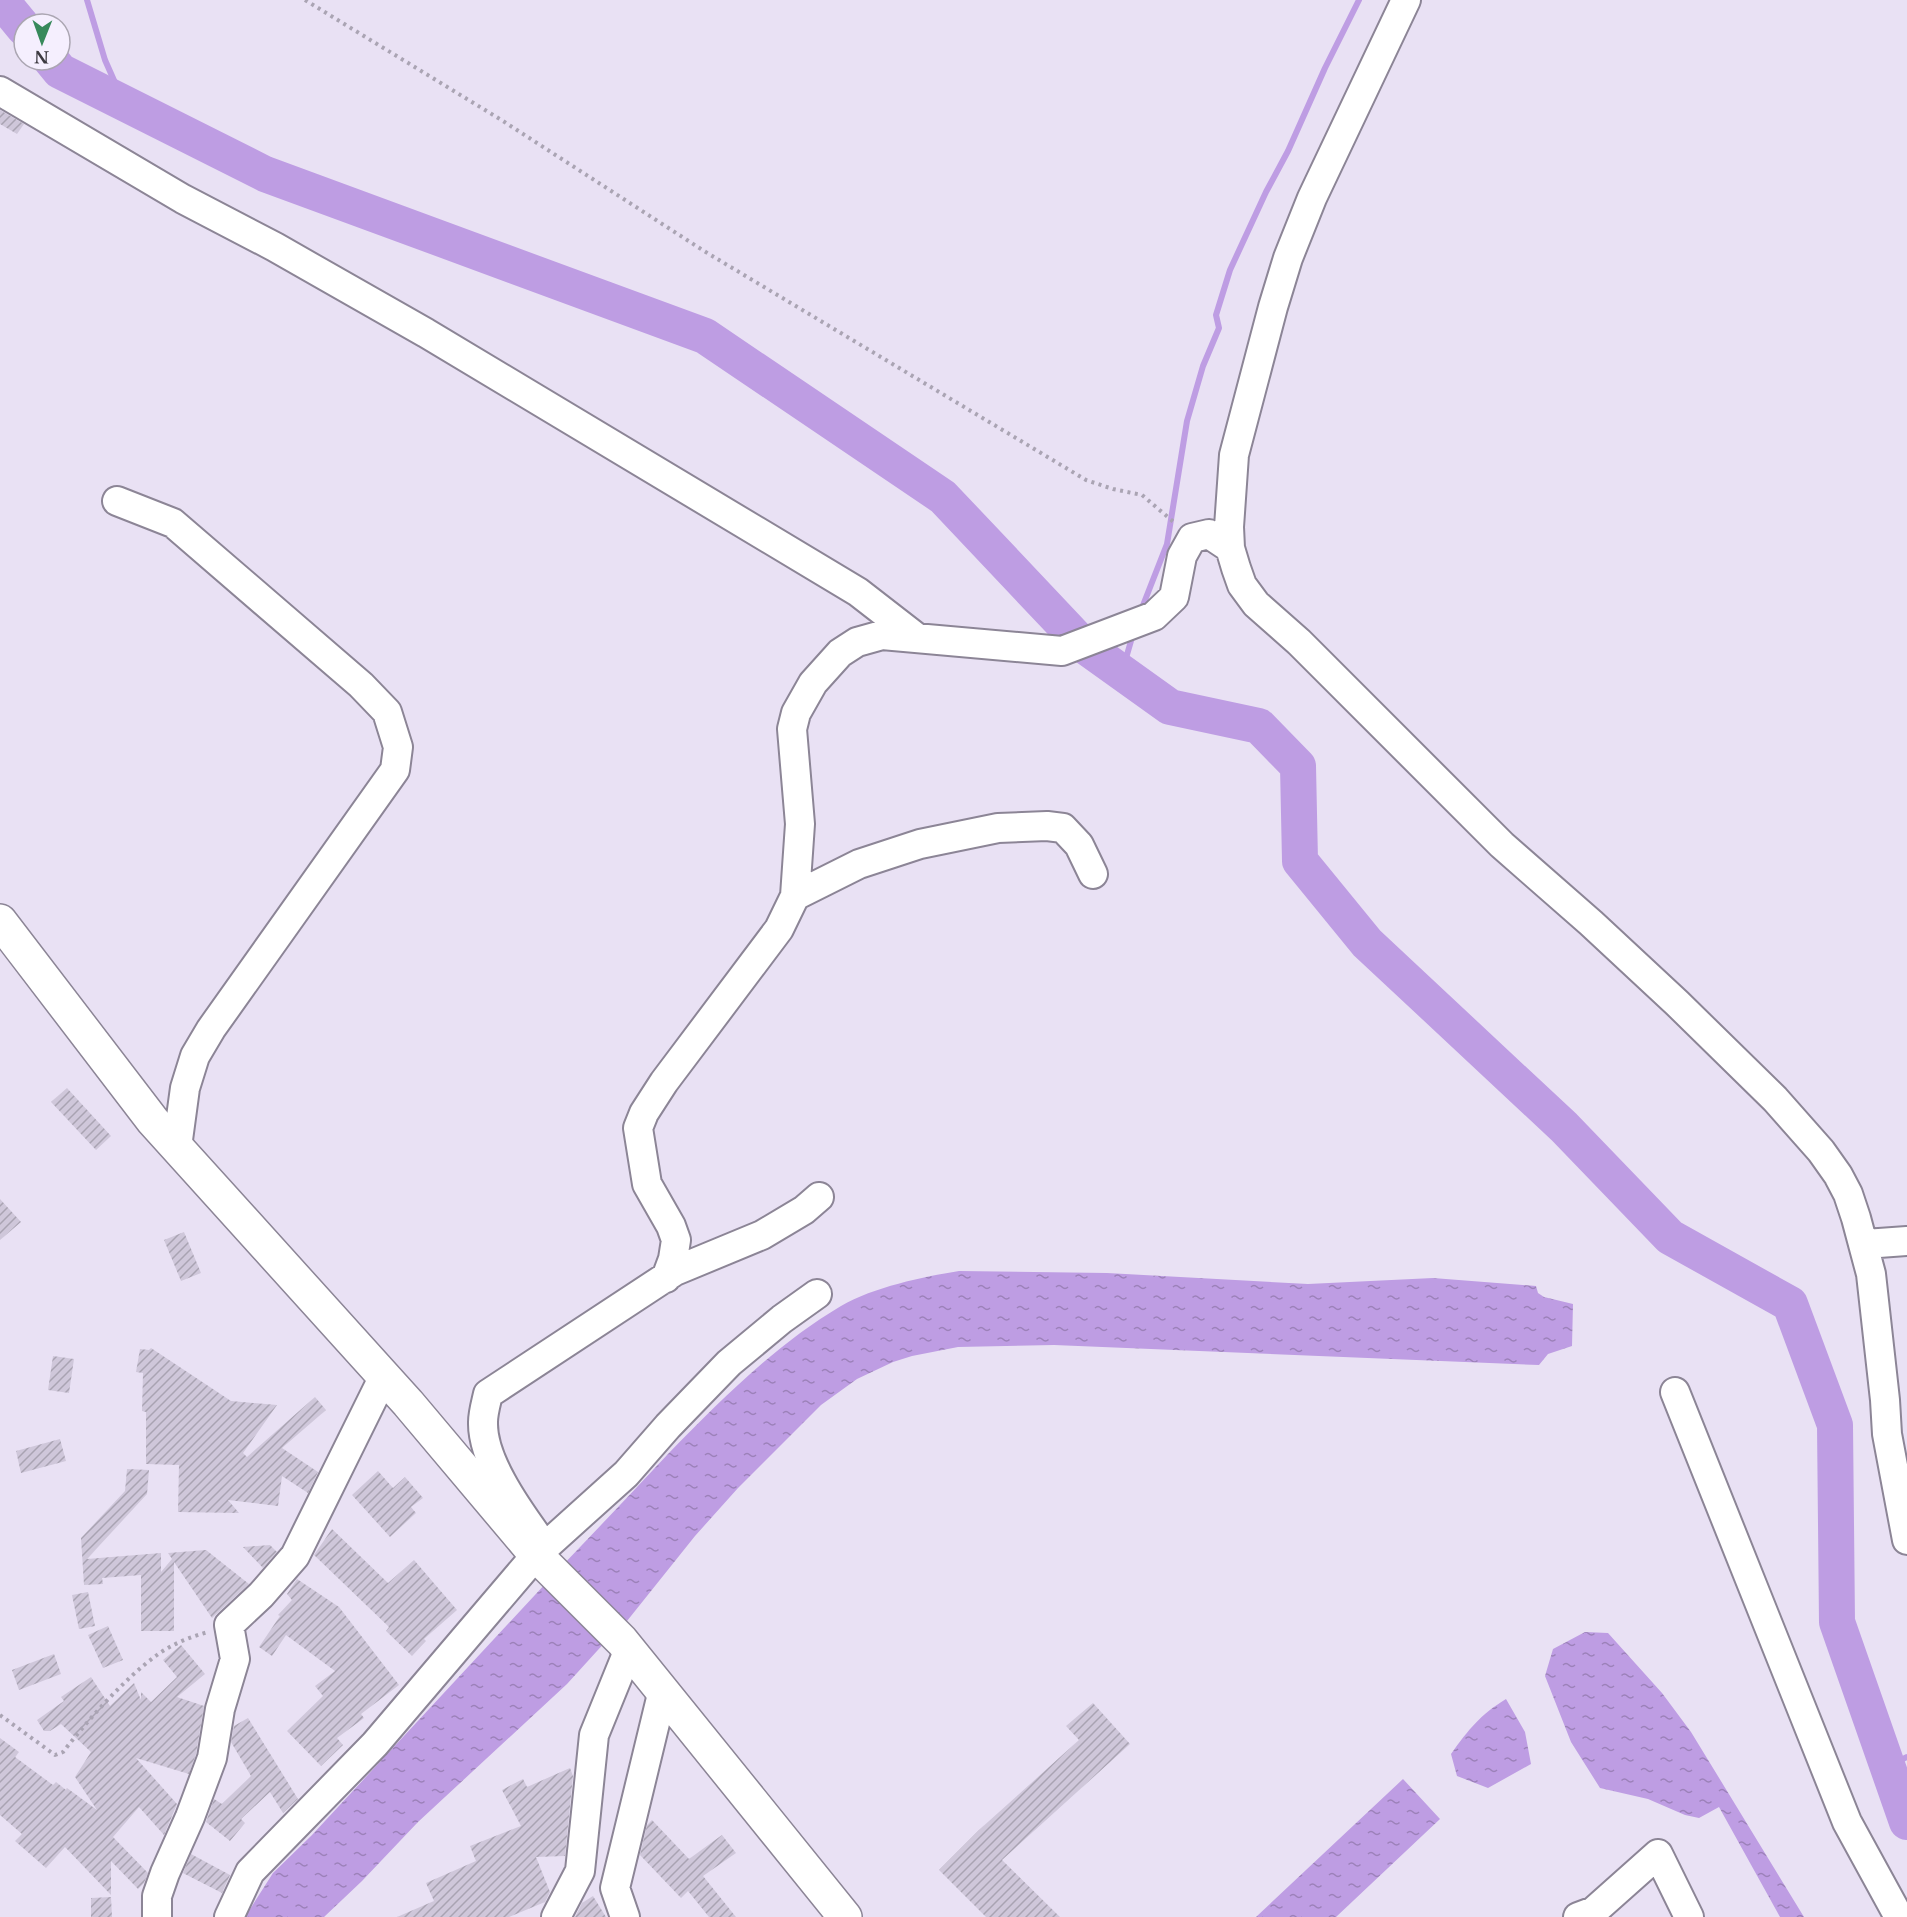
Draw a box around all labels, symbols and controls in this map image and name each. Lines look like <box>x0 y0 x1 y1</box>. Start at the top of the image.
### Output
north arrow <box>12 12 72 72</box>
text: N <box>34 47 49 67</box>

